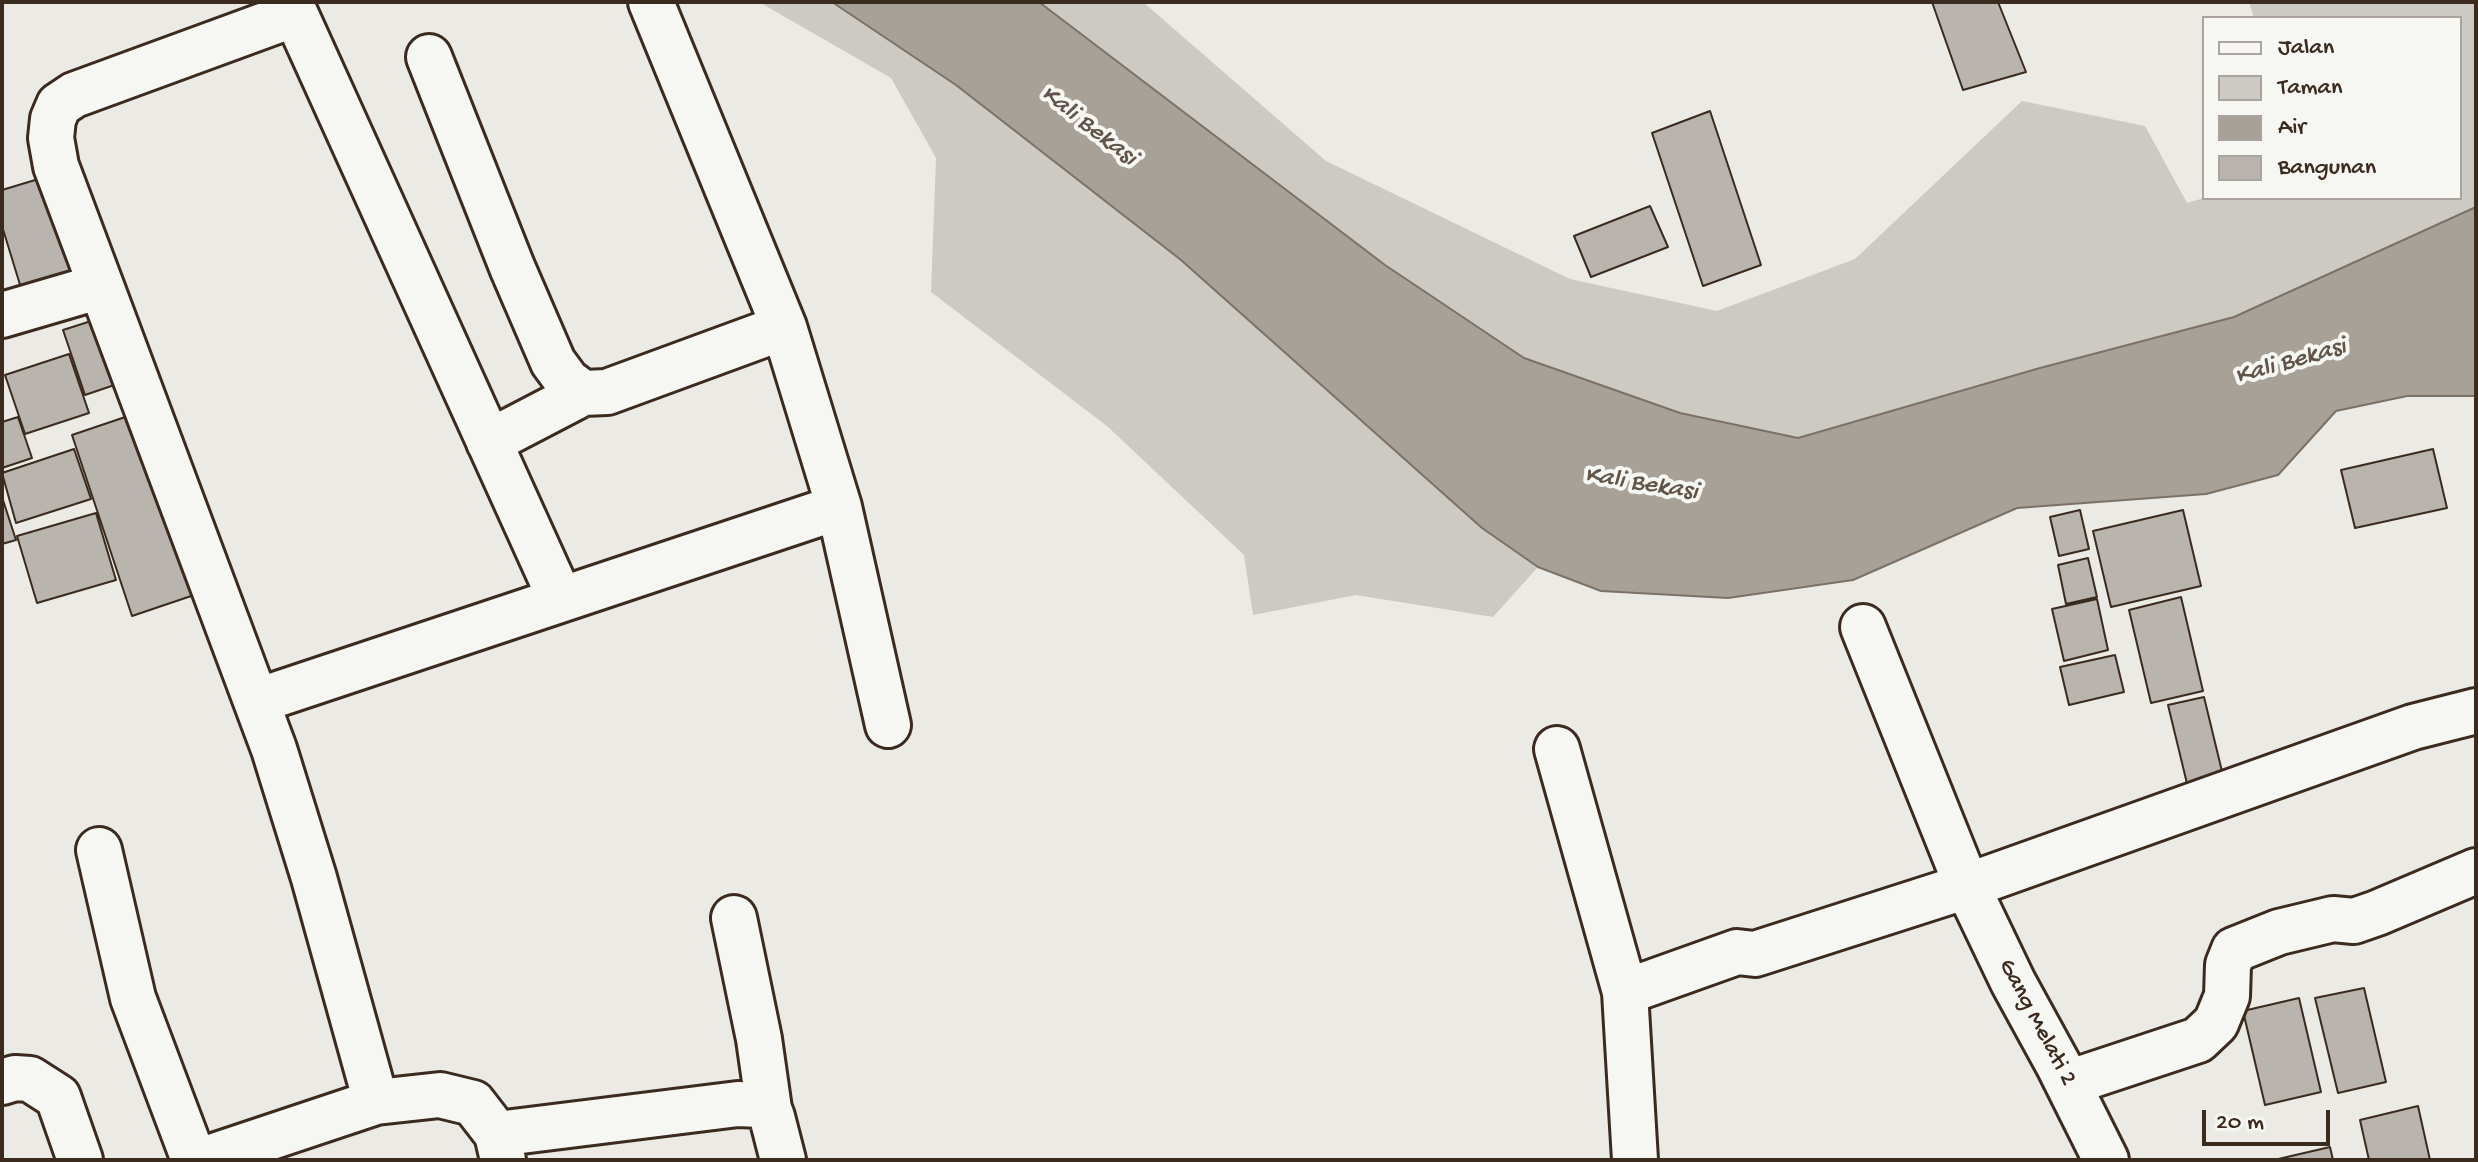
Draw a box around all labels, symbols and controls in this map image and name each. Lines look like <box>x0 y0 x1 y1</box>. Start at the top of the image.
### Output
legend <box>2202 16 2462 200</box>
text: Jalan <box>2278 34 2334 63</box>
text: Taman <box>2278 74 2342 103</box>
water label: Kali Bekasi <box>1033 80 1143 174</box>
text: Air <box>2278 114 2306 143</box>
text: Bangunan <box>2278 154 2376 183</box>
water label: Kali Bekasi <box>2232 332 2350 394</box>
water label: Kali Bekasi <box>1582 461 1700 509</box>
street label: Gang Melati 2 <box>1991 955 2081 1091</box>
scale bar <box>2206 1094 2334 1144</box>
text: 20 m <box>2216 1109 2264 1138</box>

